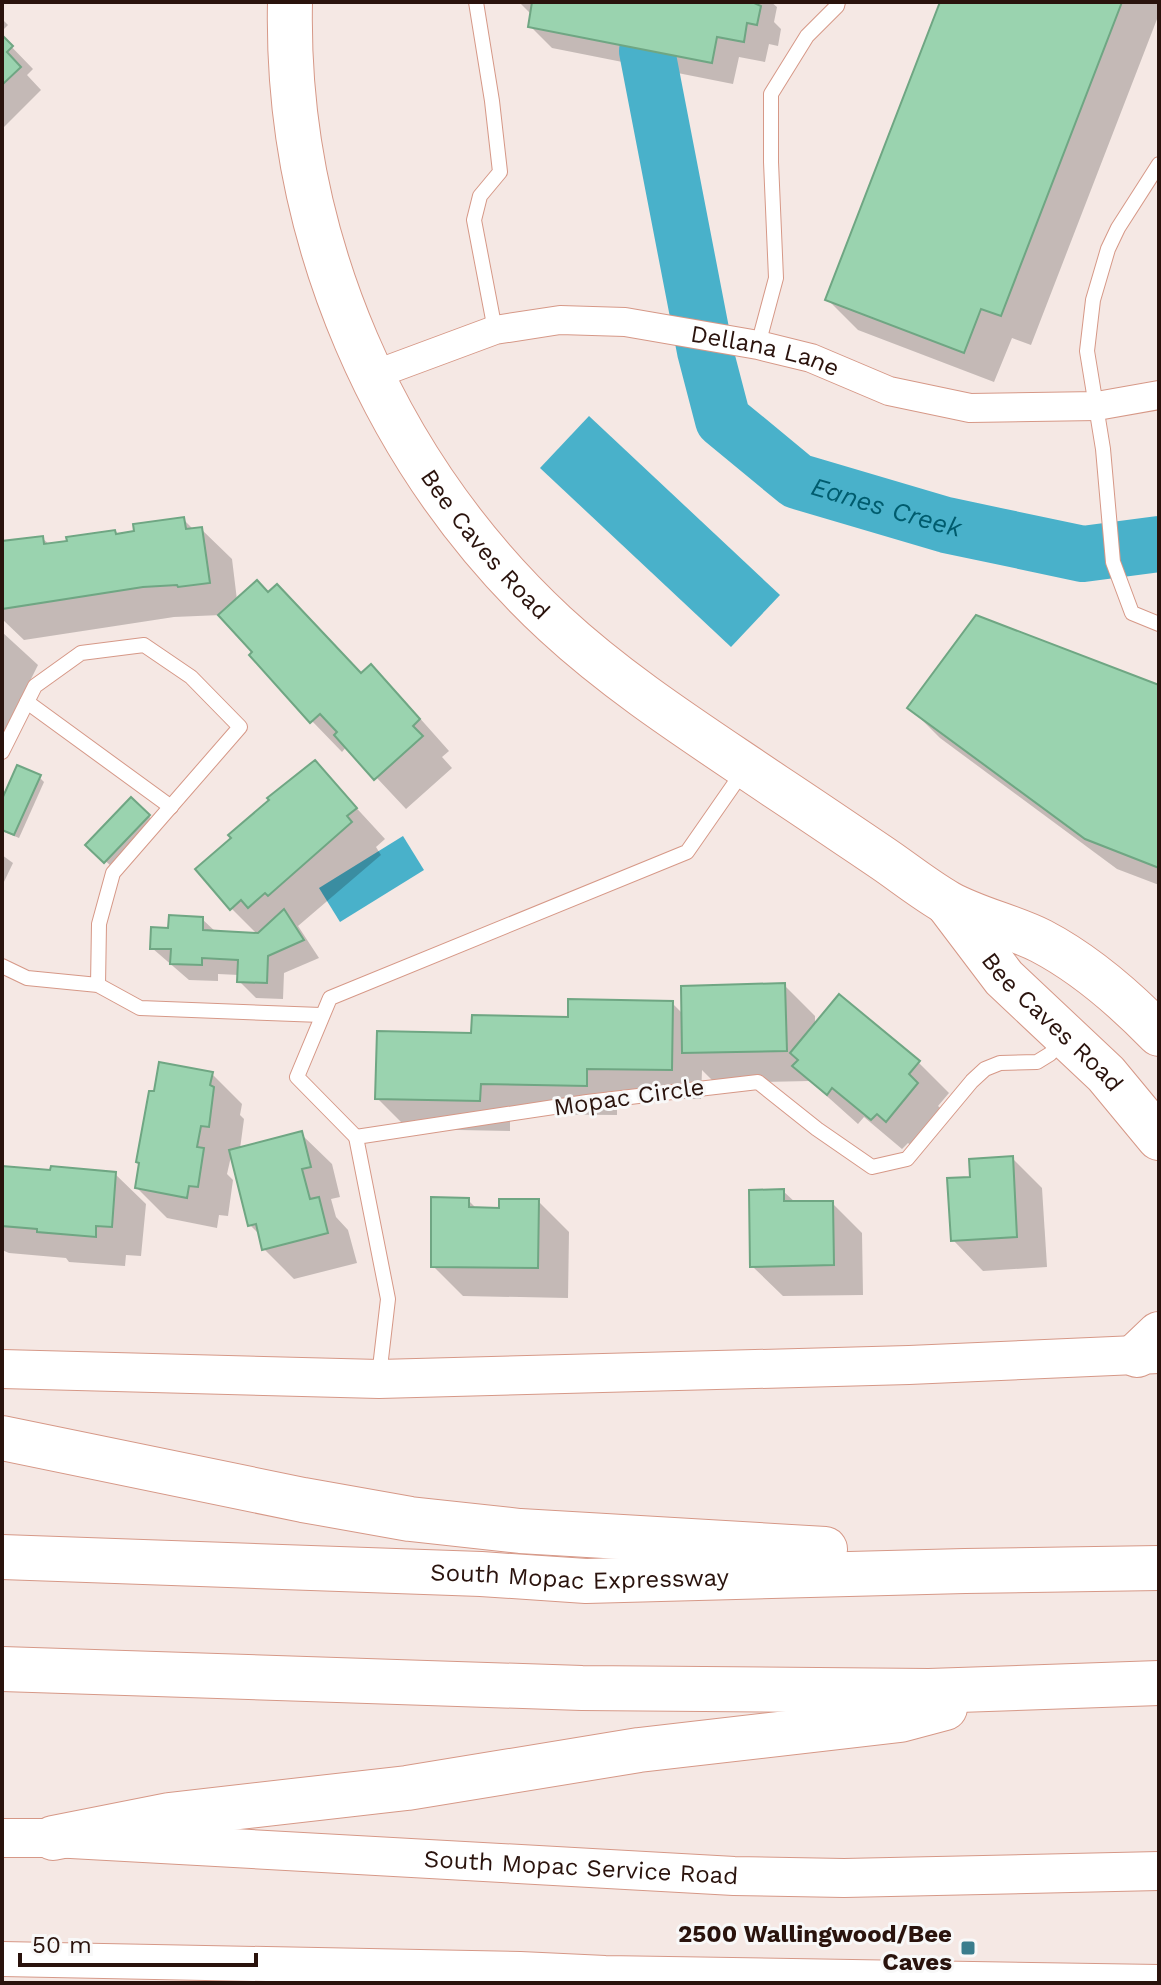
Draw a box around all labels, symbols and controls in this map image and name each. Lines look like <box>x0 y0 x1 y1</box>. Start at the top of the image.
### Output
street label: Dellana Lane <box>688 320 844 382</box>
street label: Bee Caves Road <box>415 464 555 625</box>
water label: Eanes Creek <box>808 471 965 543</box>
street label: Bee Caves Road <box>976 947 1129 1097</box>
street label: Mopac Circle <box>552 1073 706 1121</box>
street label: South Mopac Expressway <box>430 1558 730 1595</box>
street label: South Mopac Service Road <box>423 1845 739 1890</box>
scale bar <box>20 1917 256 1967</box>
place label: 2500 Wallingwood/Bee Caves <box>678 1920 952 1976</box>
text: 50 m <box>32 1931 92 1959</box>
marker: 2500 Wallingwood/Bee Caves <box>959 1939 977 1957</box>

